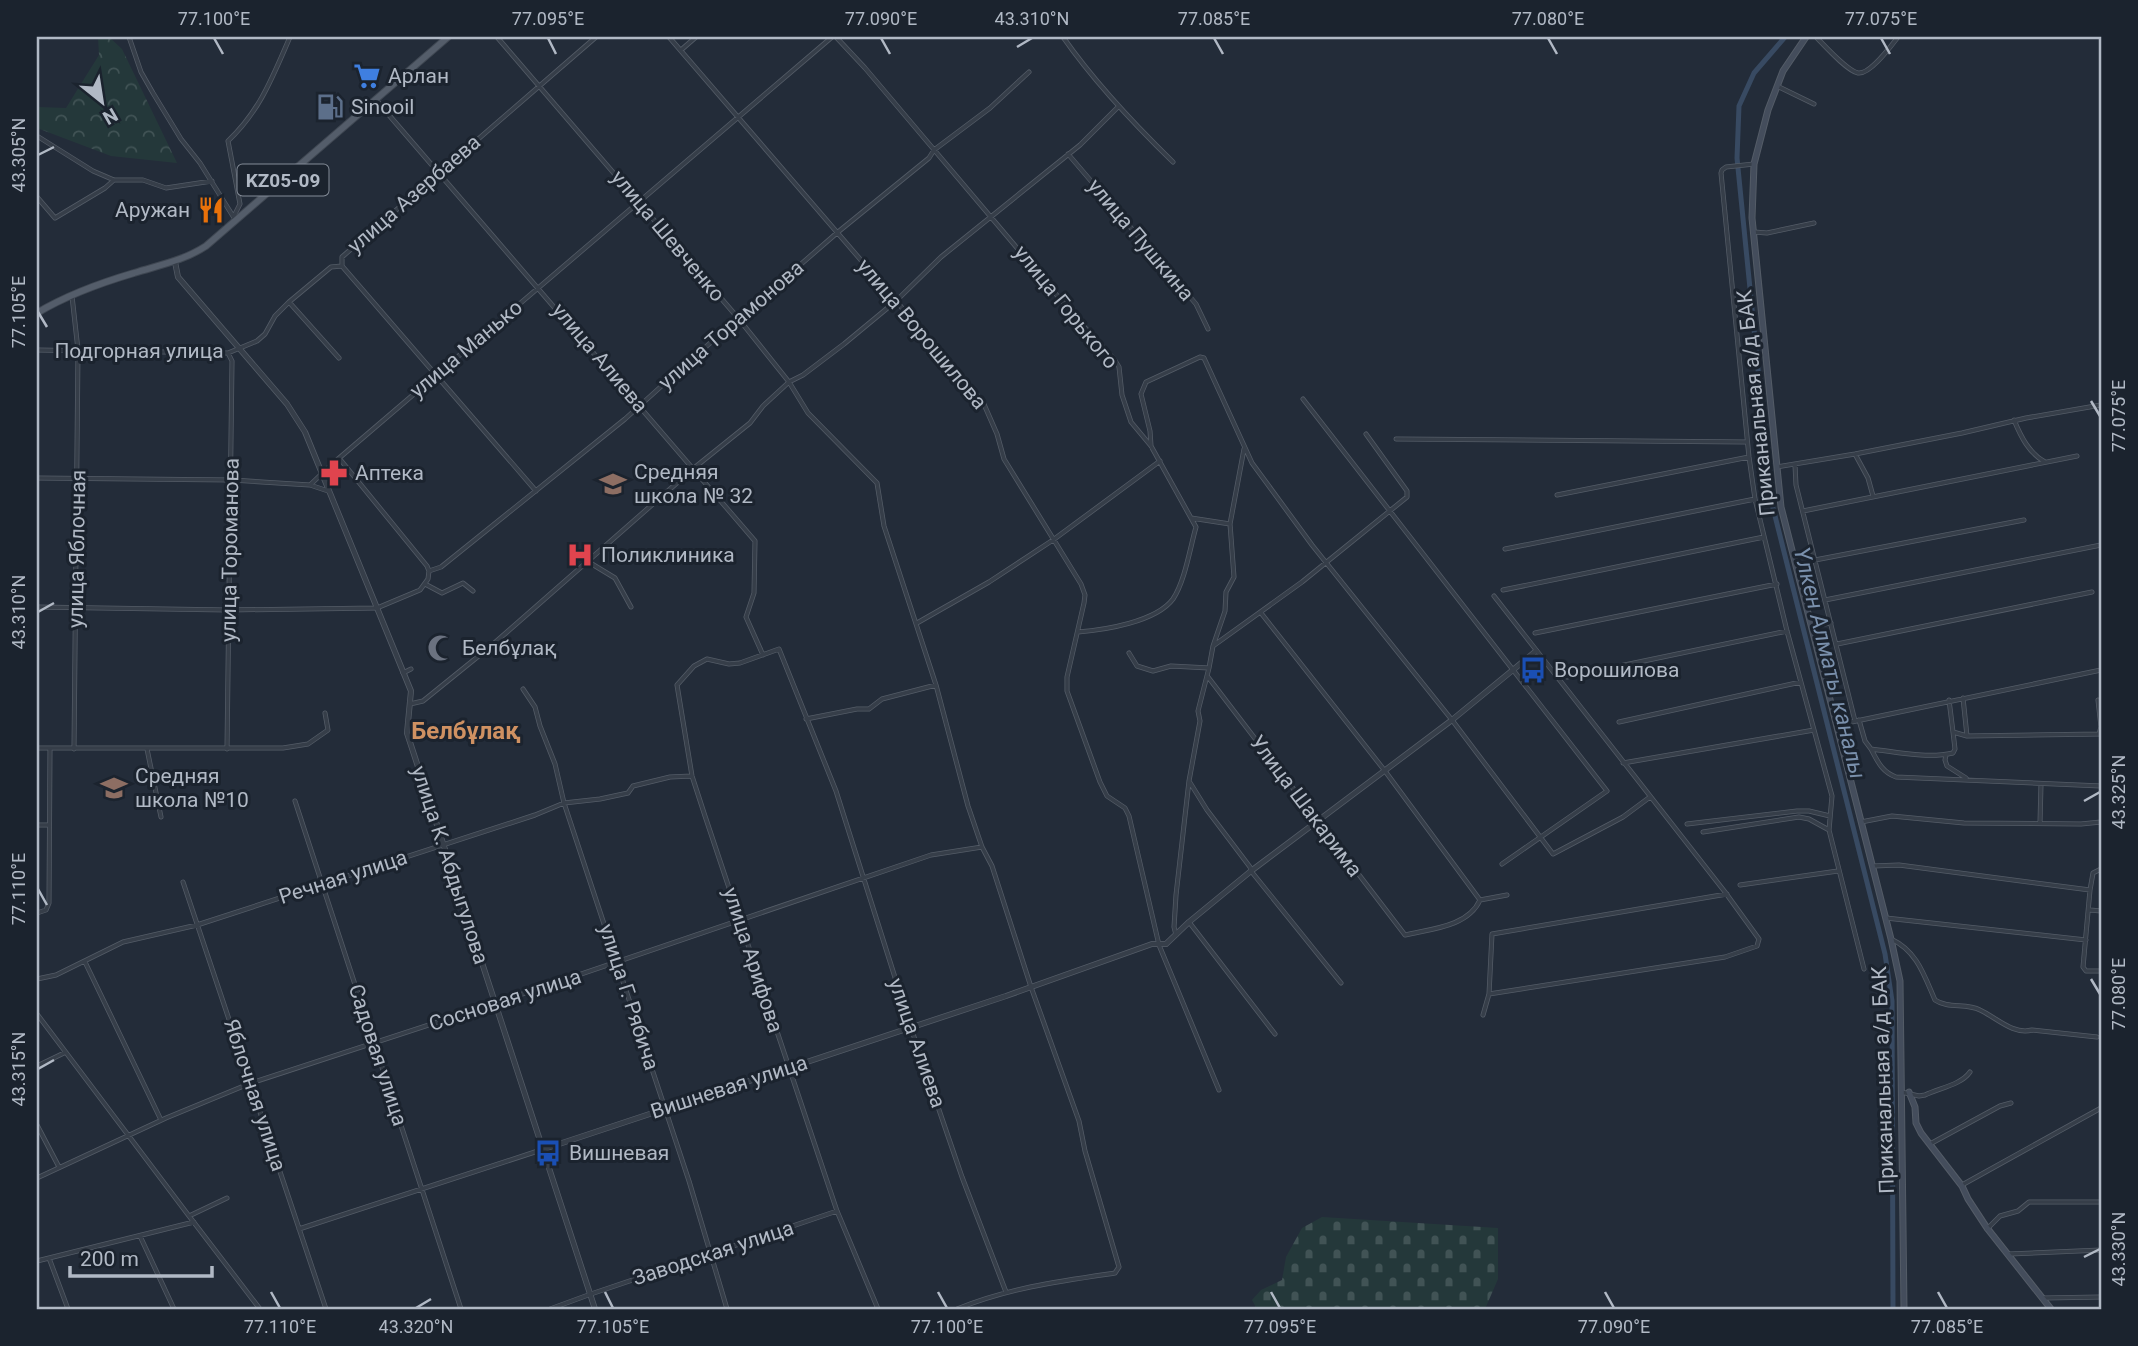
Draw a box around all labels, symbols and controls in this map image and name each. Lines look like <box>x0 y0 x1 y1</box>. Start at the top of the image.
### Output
text: 77.100°E <box>178 8 250 29</box>
text: 77.095°E <box>512 8 584 29</box>
text: 77.090°E <box>845 8 917 29</box>
text: 43.310°N <box>995 8 1069 29</box>
text: 77.085°E <box>1178 8 1250 29</box>
text: 77.080°E <box>1512 8 1584 29</box>
text: 77.075°E <box>1845 8 1917 29</box>
supermarket icon: Арлан <box>352 61 382 91</box>
place label: Арлан <box>388 64 449 88</box>
north arrow <box>66 66 136 136</box>
fuel station icon: Sinooil <box>315 92 345 122</box>
place label: Sinooil <box>351 95 414 119</box>
text: N <box>99 103 122 130</box>
text: 43.305°N <box>8 118 29 192</box>
street label: улица Азербаева <box>343 130 485 258</box>
road number: KZ05-09 <box>238 164 328 196</box>
street label: улица Шевченко <box>606 166 730 306</box>
street label: улица Пушкина <box>1083 174 1199 306</box>
restaurant icon: Аружан <box>196 195 226 225</box>
place label: Аружан <box>115 198 190 222</box>
street label: улица Горького <box>1009 241 1123 373</box>
street label: улица Ворошилова <box>852 254 992 414</box>
street label: улица Торамонова <box>654 256 808 394</box>
text: 77.105°E <box>8 276 29 348</box>
street label: Приканальная а/д БАК <box>1732 288 1780 517</box>
street label: улица Манько <box>405 295 527 403</box>
street label: улица Алиева <box>547 298 653 418</box>
street label: Подгорная улица <box>54 339 224 363</box>
text: 77.075°E <box>2108 380 2129 452</box>
street label: улица Тороманова <box>216 458 244 642</box>
pharmacy icon: Аптека <box>319 458 349 488</box>
place label: Средняя школа № 32 <box>634 460 753 508</box>
place label: Аптека <box>355 461 424 485</box>
school or university icon: Средняя школа № 32 <box>598 469 628 499</box>
street label: улица Яблочная <box>64 470 90 628</box>
hospital icon: Поликлиника <box>565 540 595 570</box>
place label: Поликлиника <box>601 543 735 567</box>
water label: Үлкен Алматы каналы <box>1788 544 1871 782</box>
text: 43.310°N <box>8 575 29 649</box>
mosque icon: Белбұлақ <box>426 633 456 663</box>
place label: Белбұлақ <box>462 636 557 660</box>
bus stop icon: Ворошилова <box>1518 655 1548 685</box>
place label: Ворошилова <box>1554 658 1680 682</box>
district label: Белбұлақ <box>411 717 521 745</box>
street label: Улица Шакарима <box>1245 731 1367 881</box>
text: 43.325°N <box>2108 755 2129 829</box>
street label: улица К. Абдыгулова <box>407 763 493 967</box>
place label: Средняя школа №10 <box>135 764 249 812</box>
school or university icon: Средняя школа №10 <box>99 773 129 803</box>
street label: Речная улица <box>276 845 410 909</box>
text: 77.110°E <box>8 853 29 925</box>
street label: улица Арифова <box>718 884 788 1036</box>
street label: улица Г. Рябича <box>594 921 664 1073</box>
text: 77.080°E <box>2108 958 2129 1030</box>
street label: Сосновая улица <box>426 964 584 1036</box>
street label: Приканальная а/д БАК <box>1867 965 1899 1194</box>
street label: улица Алиева <box>884 975 950 1111</box>
street label: Садовая улица <box>344 981 412 1129</box>
street label: Яблочная улица <box>219 1016 291 1174</box>
text: 43.315°N <box>8 1032 29 1106</box>
street label: Вишневая улица <box>648 1050 810 1124</box>
bus stop icon: Вишневая <box>533 1138 563 1168</box>
place label: Вишневая <box>569 1141 669 1165</box>
text: 43.330°N <box>2108 1212 2129 1286</box>
street label: Заводская улица <box>629 1216 797 1290</box>
scale bar <box>70 1234 212 1278</box>
text: 200 m <box>80 1247 139 1271</box>
text: 77.110°E <box>244 1316 316 1337</box>
text: 43.320°N <box>379 1316 453 1337</box>
text: 77.105°E <box>577 1316 649 1337</box>
text: 77.100°E <box>911 1316 983 1337</box>
text: 77.095°E <box>1244 1316 1316 1337</box>
text: 77.090°E <box>1578 1316 1650 1337</box>
text: 77.085°E <box>1911 1316 1983 1337</box>

